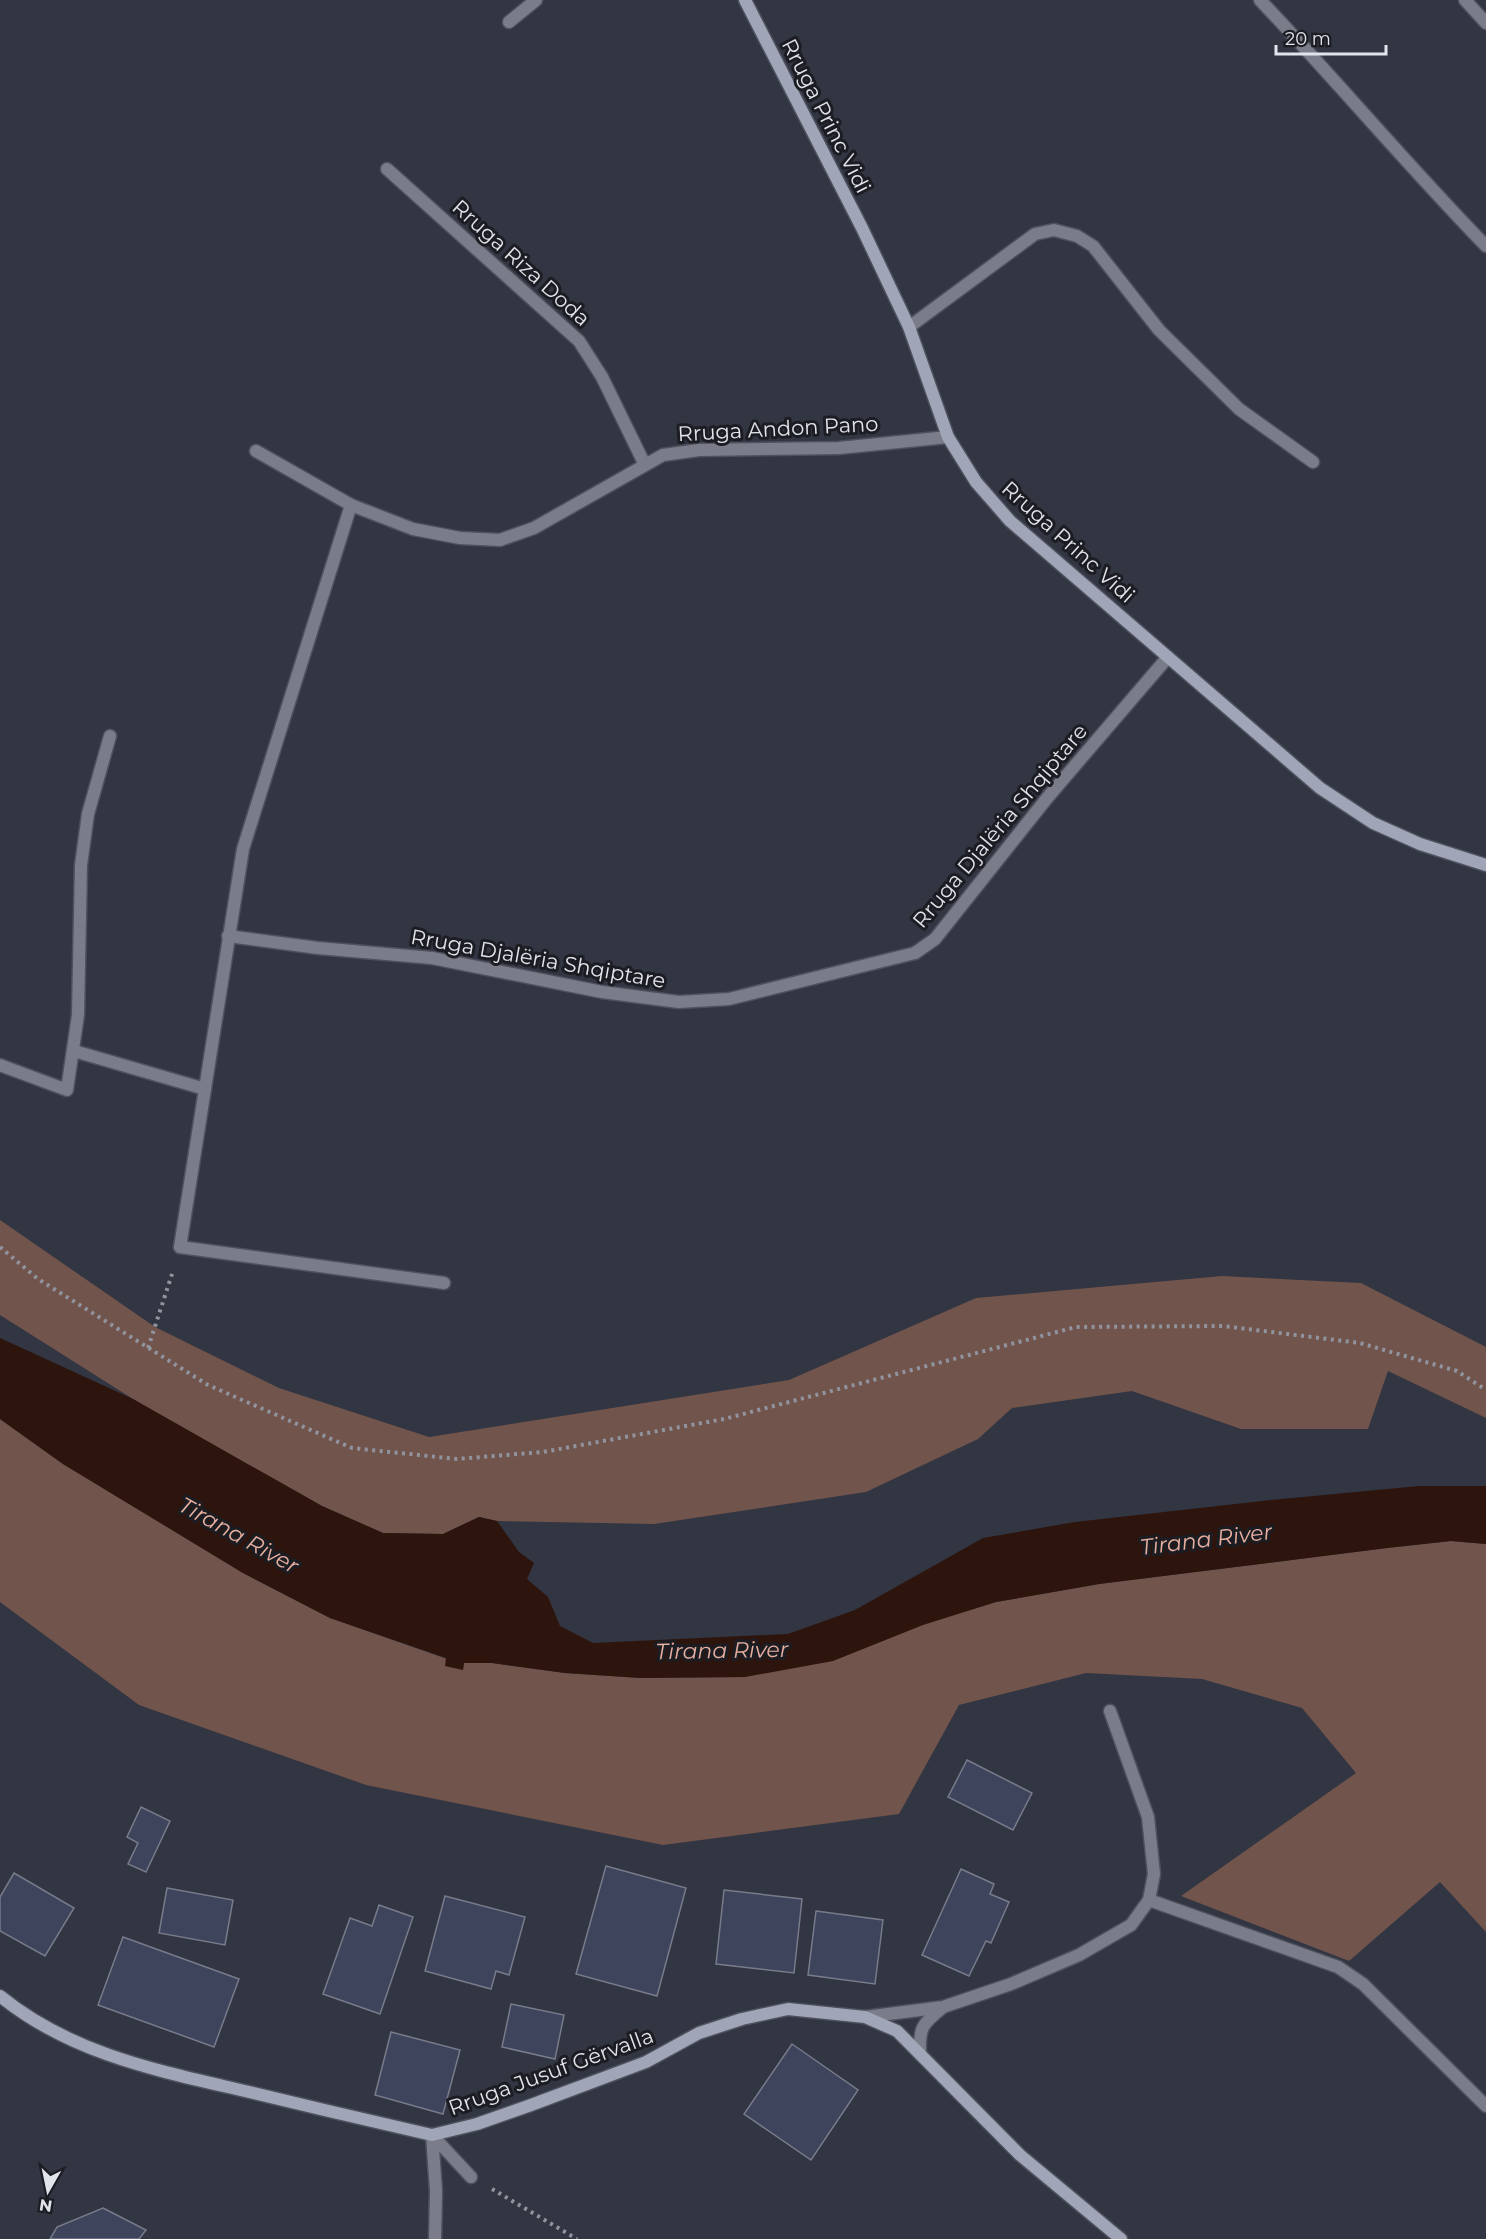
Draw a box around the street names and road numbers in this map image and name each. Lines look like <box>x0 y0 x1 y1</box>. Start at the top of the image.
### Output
street label: Rruga Princ Vidi <box>777 34 876 197</box>
street label: Rruga Riza Doda <box>447 194 595 331</box>
street label: Rruga Andon Pano <box>677 411 879 446</box>
street label: Rruga Princ Vidi <box>997 476 1140 608</box>
street label: Rruga Djalëria Shqiptare <box>907 719 1092 933</box>
street label: Rruga Djalëria Shqiptare <box>409 924 667 993</box>
street label: Rruga Jusuf Gërvalla <box>445 2023 657 2120</box>

